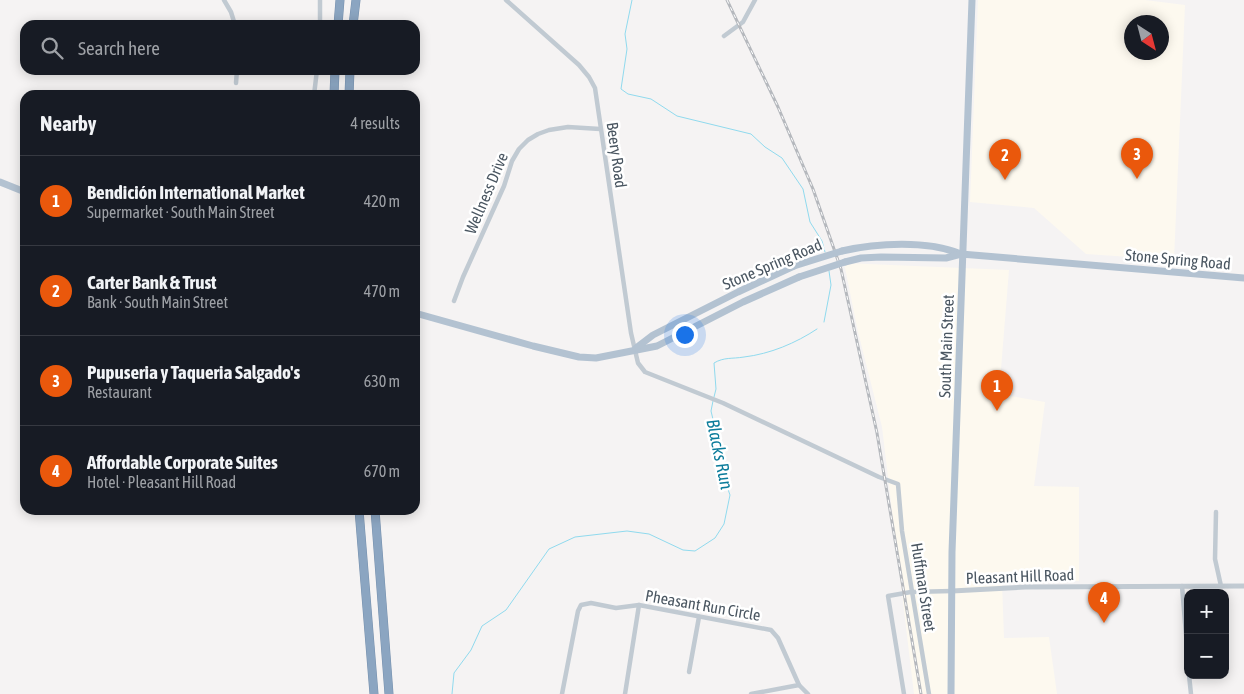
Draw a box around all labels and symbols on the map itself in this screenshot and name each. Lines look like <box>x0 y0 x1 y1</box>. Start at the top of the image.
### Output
north arrow <box>1124 15 1169 60</box>
street label: Beery Road <box>602 121 631 189</box>
pin: 3 <box>1121 138 1153 179</box>
pin: 2 <box>989 139 1021 180</box>
street label: Wellness Drive <box>461 150 511 236</box>
street label: Stone Spring Road <box>720 235 825 294</box>
street label: Stone Spring Road <box>1124 245 1232 274</box>
street label: South Main Street <box>935 294 957 398</box>
your location <box>672 322 698 348</box>
pin: 1 <box>981 370 1013 411</box>
water label: Blacks Run <box>702 417 738 491</box>
street label: Huffman Street <box>908 541 940 633</box>
street label: Pleasant Hill Road <box>965 565 1075 587</box>
pin: 4 <box>1088 582 1120 623</box>
street label: Pheasant Run Circle <box>644 586 762 624</box>

